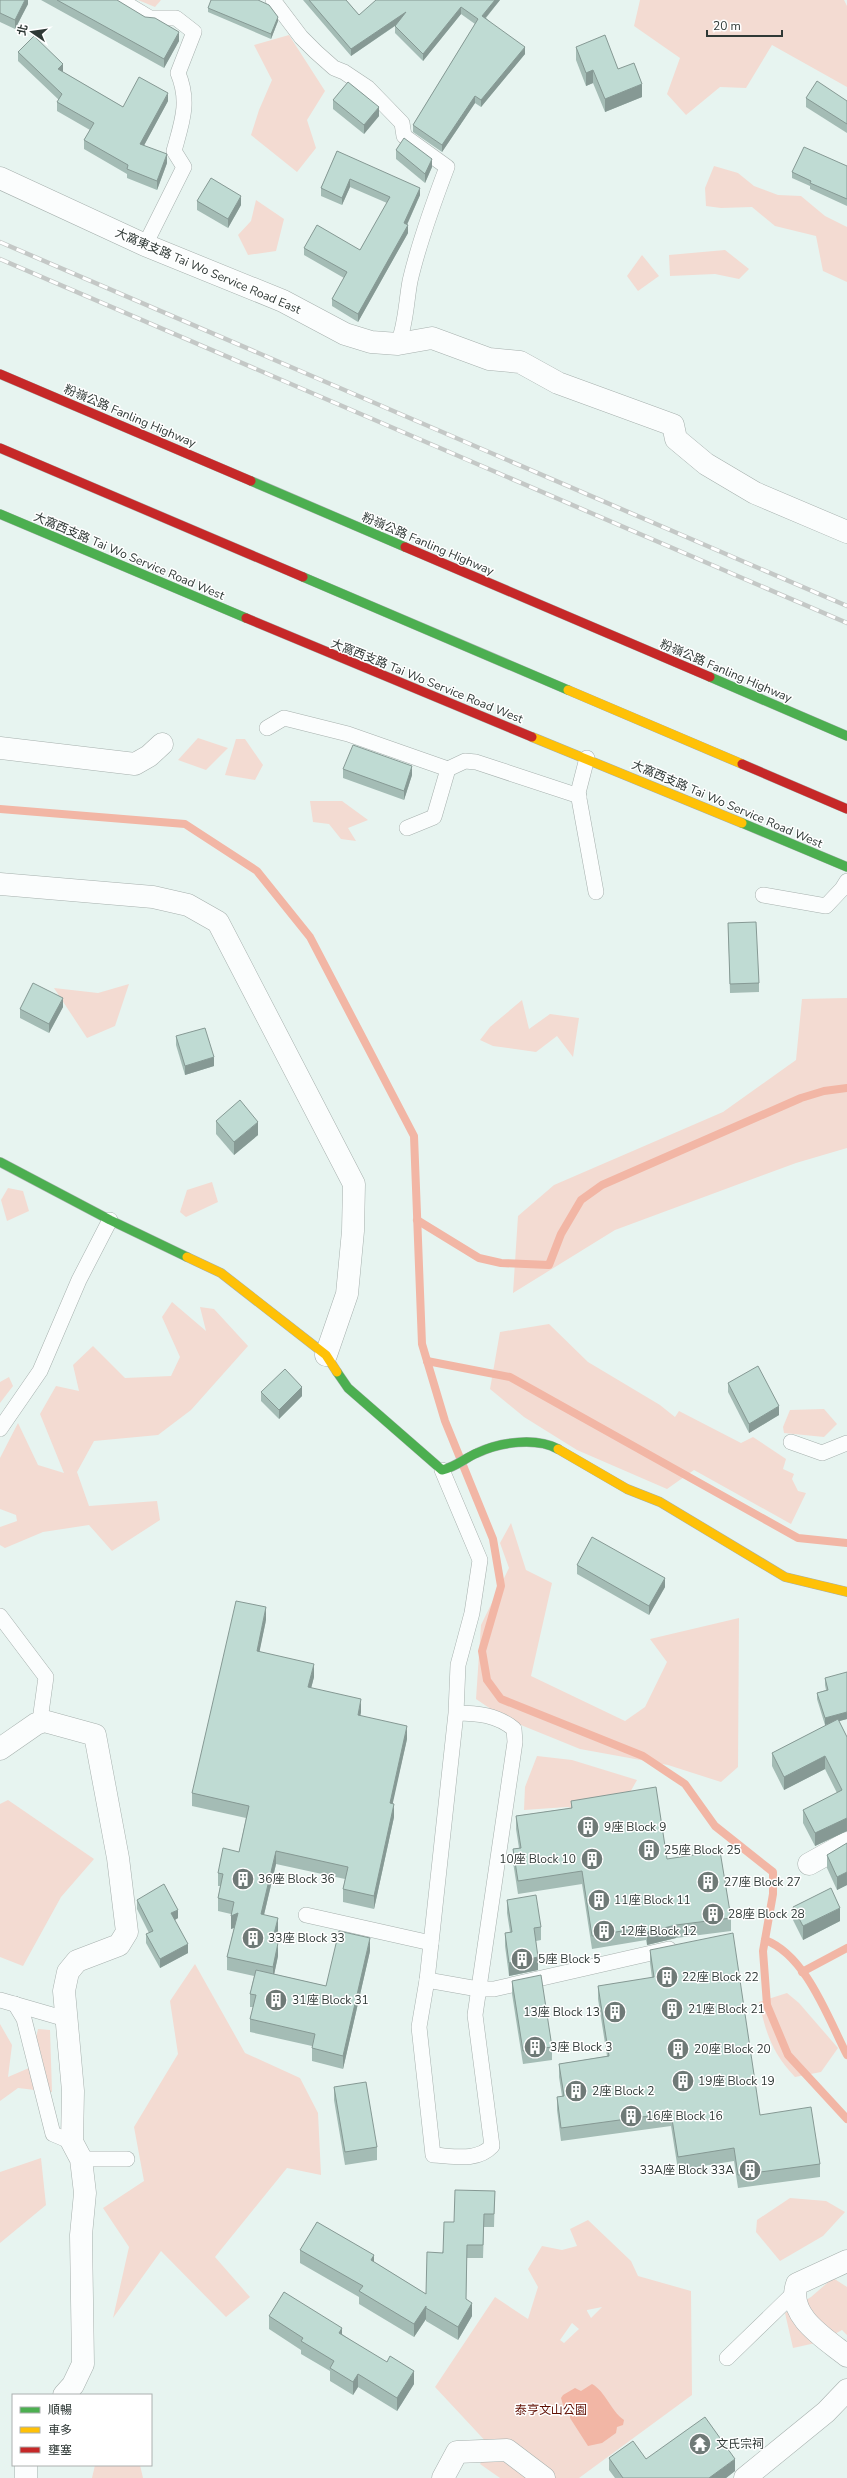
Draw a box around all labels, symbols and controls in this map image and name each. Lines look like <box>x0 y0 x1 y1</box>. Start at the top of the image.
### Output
north arrow <box>12 12 52 52</box>
scale bar <box>707 12 782 38</box>
text: 20 m <box>713 18 741 34</box>
text: 北 <box>14 23 31 37</box>
street label: 大窩東支路 Tai Wo Service Road East <box>113 224 304 318</box>
street label: 粉嶺公路 Fanling Highway <box>62 381 199 451</box>
street label: 大窩西支路 Tai Wo Service Road West <box>31 508 228 604</box>
street label: 粉嶺公路 Fanling Highway <box>360 509 497 579</box>
street label: 大窩西支路 Tai Wo Service Road West <box>329 635 526 727</box>
street label: 粉嶺公路 Fanling Highway <box>658 636 795 706</box>
street label: 大窩西支路 Tai Wo Service Road West <box>629 756 826 852</box>
building icon: 9座 Block 9 <box>575 1814 601 1840</box>
place label: 9座 Block 9 <box>604 1819 666 1835</box>
building icon: 25座 Block 25 <box>636 1837 662 1863</box>
place label: 25座 Block 25 <box>664 1842 741 1858</box>
building icon: 10座 Block 10 <box>579 1846 605 1872</box>
place label: 10座 Block 10 <box>499 1851 576 1867</box>
building icon: 36座 Block 36 <box>230 1866 256 1892</box>
building icon: 27座 Block 27 <box>695 1869 721 1895</box>
place label: 36座 Block 36 <box>258 1871 335 1887</box>
place label: 27座 Block 27 <box>724 1874 801 1890</box>
building icon: 11座 Block 11 <box>586 1887 612 1913</box>
place label: 11座 Block 11 <box>614 1892 691 1908</box>
building icon: 28座 Block 28 <box>700 1901 726 1927</box>
place label: 28座 Block 28 <box>728 1906 805 1922</box>
building icon: 12座 Block 12 <box>591 1918 617 1944</box>
place label: 12座 Block 12 <box>620 1923 697 1939</box>
building icon: 33座 Block 33 <box>240 1925 266 1951</box>
place label: 33座 Block 33 <box>268 1930 345 1946</box>
building icon: 5座 Block 5 <box>509 1946 535 1972</box>
place label: 5座 Block 5 <box>538 1951 600 1967</box>
building icon: 22座 Block 22 <box>654 1964 680 1990</box>
place label: 22座 Block 22 <box>682 1969 759 1985</box>
building icon: 31座 Block 31 <box>263 1987 289 2013</box>
place label: 31座 Block 31 <box>292 1992 369 2008</box>
building icon: 21座 Block 21 <box>659 1996 685 2022</box>
building icon: 13座 Block 13 <box>602 1999 628 2025</box>
place label: 21座 Block 21 <box>688 2001 765 2017</box>
place label: 13座 Block 13 <box>523 2004 600 2020</box>
building icon: 3座 Block 3 <box>522 2034 548 2060</box>
building icon: 20座 Block 20 <box>665 2036 691 2062</box>
place label: 3座 Block 3 <box>550 2039 612 2055</box>
place label: 20座 Block 20 <box>694 2041 771 2057</box>
building icon: 19座 Block 19 <box>670 2068 696 2094</box>
place label: 19座 Block 19 <box>698 2073 775 2089</box>
building icon: 2座 Block 2 <box>563 2078 589 2104</box>
place label: 2座 Block 2 <box>592 2083 654 2099</box>
building icon: 16座 Block 16 <box>618 2103 644 2129</box>
place label: 16座 Block 16 <box>646 2108 723 2124</box>
building icon: 33A座 Block 33A <box>737 2157 763 2183</box>
place label: 33A座 Block 33A <box>640 2162 734 2178</box>
legend <box>12 2394 152 2466</box>
text: 順暢 <box>48 2402 72 2418</box>
park label: 泰亨文山公園 <box>515 2402 587 2418</box>
text: 車多 <box>48 2422 72 2438</box>
temple icon: 文氏宗祠 <box>687 2431 713 2457</box>
place label: 文氏宗祠 <box>716 2436 764 2452</box>
text: 壅塞 <box>48 2442 72 2458</box>

